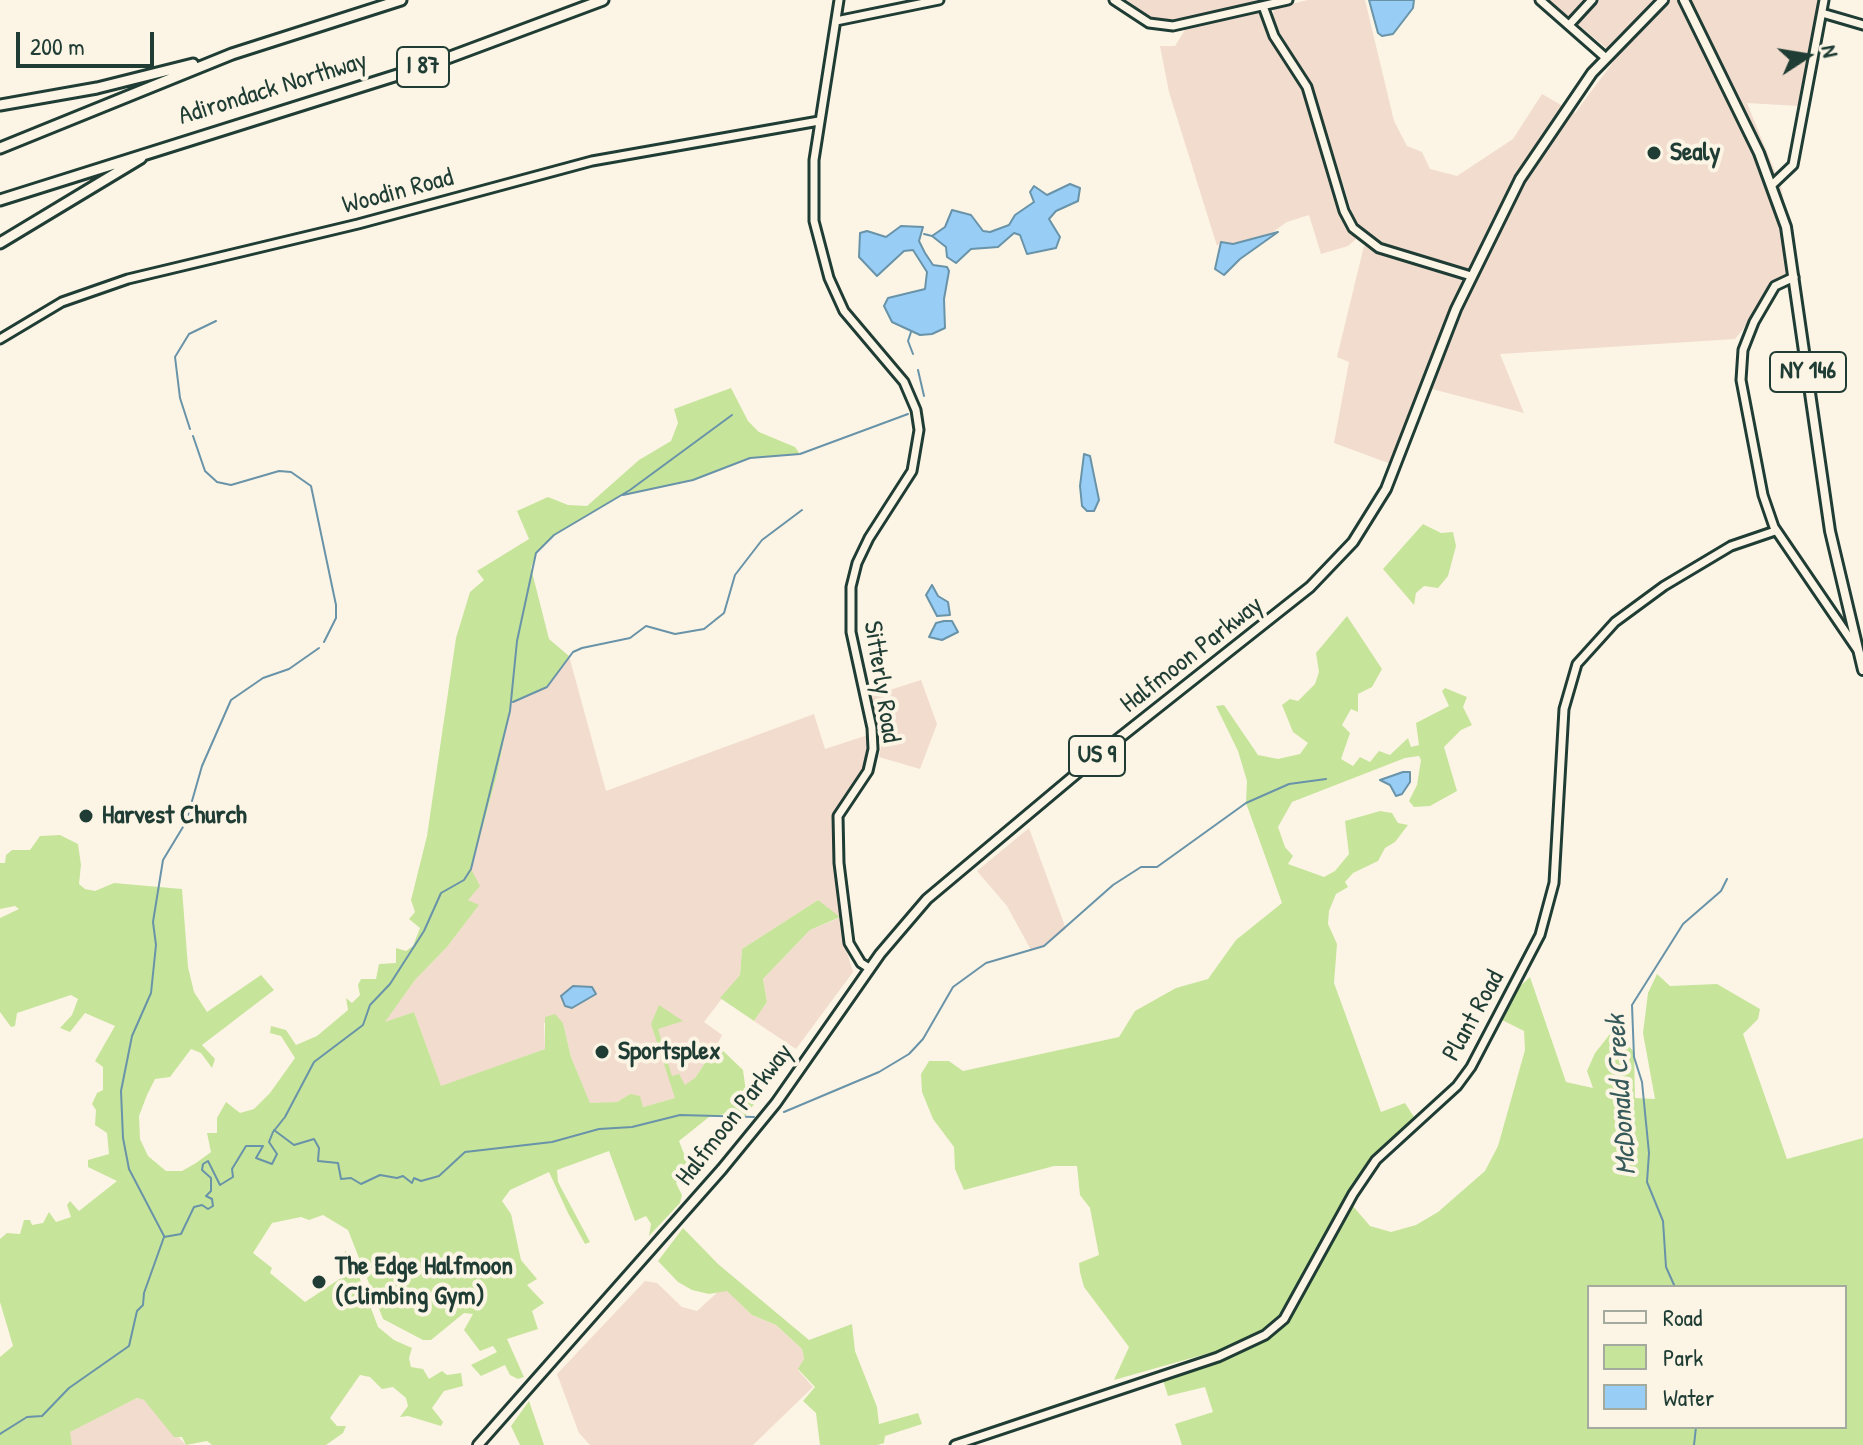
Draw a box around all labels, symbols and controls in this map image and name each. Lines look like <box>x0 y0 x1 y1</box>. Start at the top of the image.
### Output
scale bar <box>20 16 158 66</box>
north arrow <box>1767 16 1847 96</box>
text: 200 m <box>30 30 85 62</box>
text: N <box>1815 42 1846 60</box>
street label: Adirondack Northway <box>175 46 371 132</box>
road number: I 87 <box>397 47 449 87</box>
place label: Sealy <box>1670 137 1720 169</box>
marker: Sealy <box>1645 144 1663 162</box>
street label: Woodin Road <box>339 162 457 222</box>
road number: NY 146 <box>1770 352 1846 392</box>
street label: Halfmoon Parkway <box>1115 590 1269 720</box>
street label: Sitterly Road <box>856 619 906 745</box>
road number: US 9 <box>1069 736 1125 776</box>
place label: Harvest Church <box>102 800 247 832</box>
marker: Harvest Church <box>77 807 95 825</box>
street label: Plant Road <box>1436 965 1512 1067</box>
water label: McDonald Creek <box>1600 1014 1644 1176</box>
place label: Sportsplex <box>618 1036 721 1068</box>
street label: Halfmoon Parkway <box>670 1038 800 1192</box>
marker: Sportsplex <box>593 1043 611 1061</box>
place label: The Edge Halfmoon (Climbing Gym) <box>335 1251 513 1312</box>
marker: The Edge Halfmoon (Climbing Gym) <box>310 1273 328 1291</box>
legend <box>1587 1285 1847 1429</box>
text: Road <box>1663 1301 1702 1333</box>
text: Park <box>1663 1341 1703 1373</box>
text: Water <box>1663 1381 1714 1413</box>

